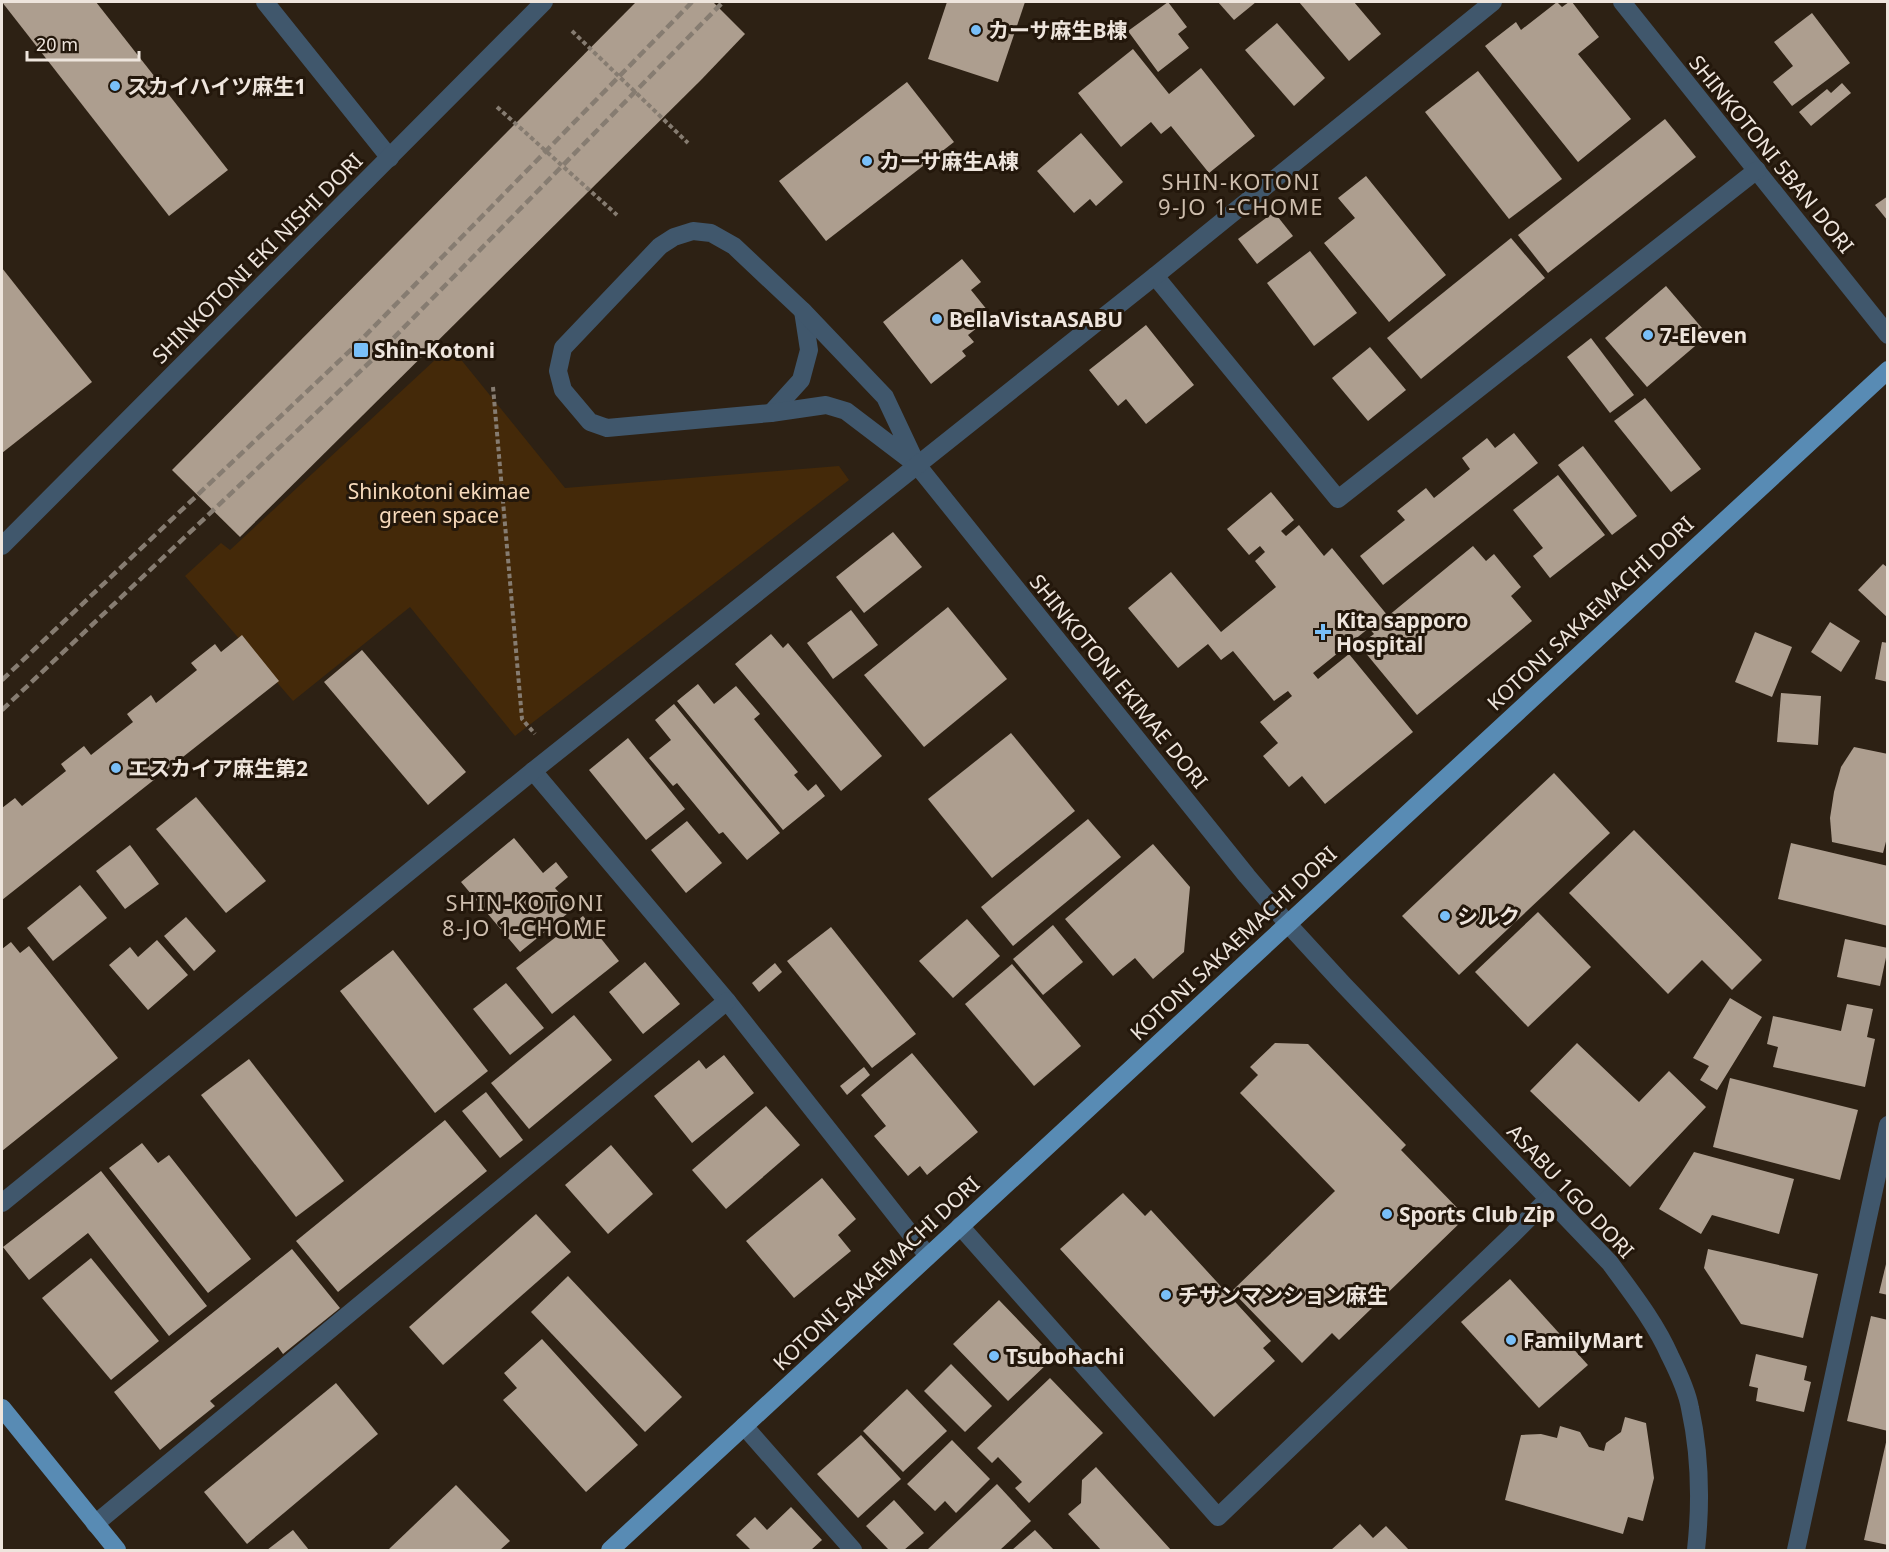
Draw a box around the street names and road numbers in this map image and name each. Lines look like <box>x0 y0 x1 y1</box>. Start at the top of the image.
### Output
street label: SHINKOTONI 5BAN DORI <box>1683 49 1861 259</box>
street label: SHINKOTONI EKI NISHI DORI <box>146 147 368 369</box>
street label: KOTONI SAKAEMACHI DORI <box>1481 510 1699 716</box>
street label: SHINKOTONI EKIMAE DORI <box>1024 568 1214 794</box>
street label: KOTONI SAKAEMACHI DORI <box>1124 840 1342 1046</box>
street label: ASABU 1GO DORI <box>1501 1118 1641 1264</box>
street label: KOTONI SAKAEMACHI DORI <box>767 1170 985 1376</box>

